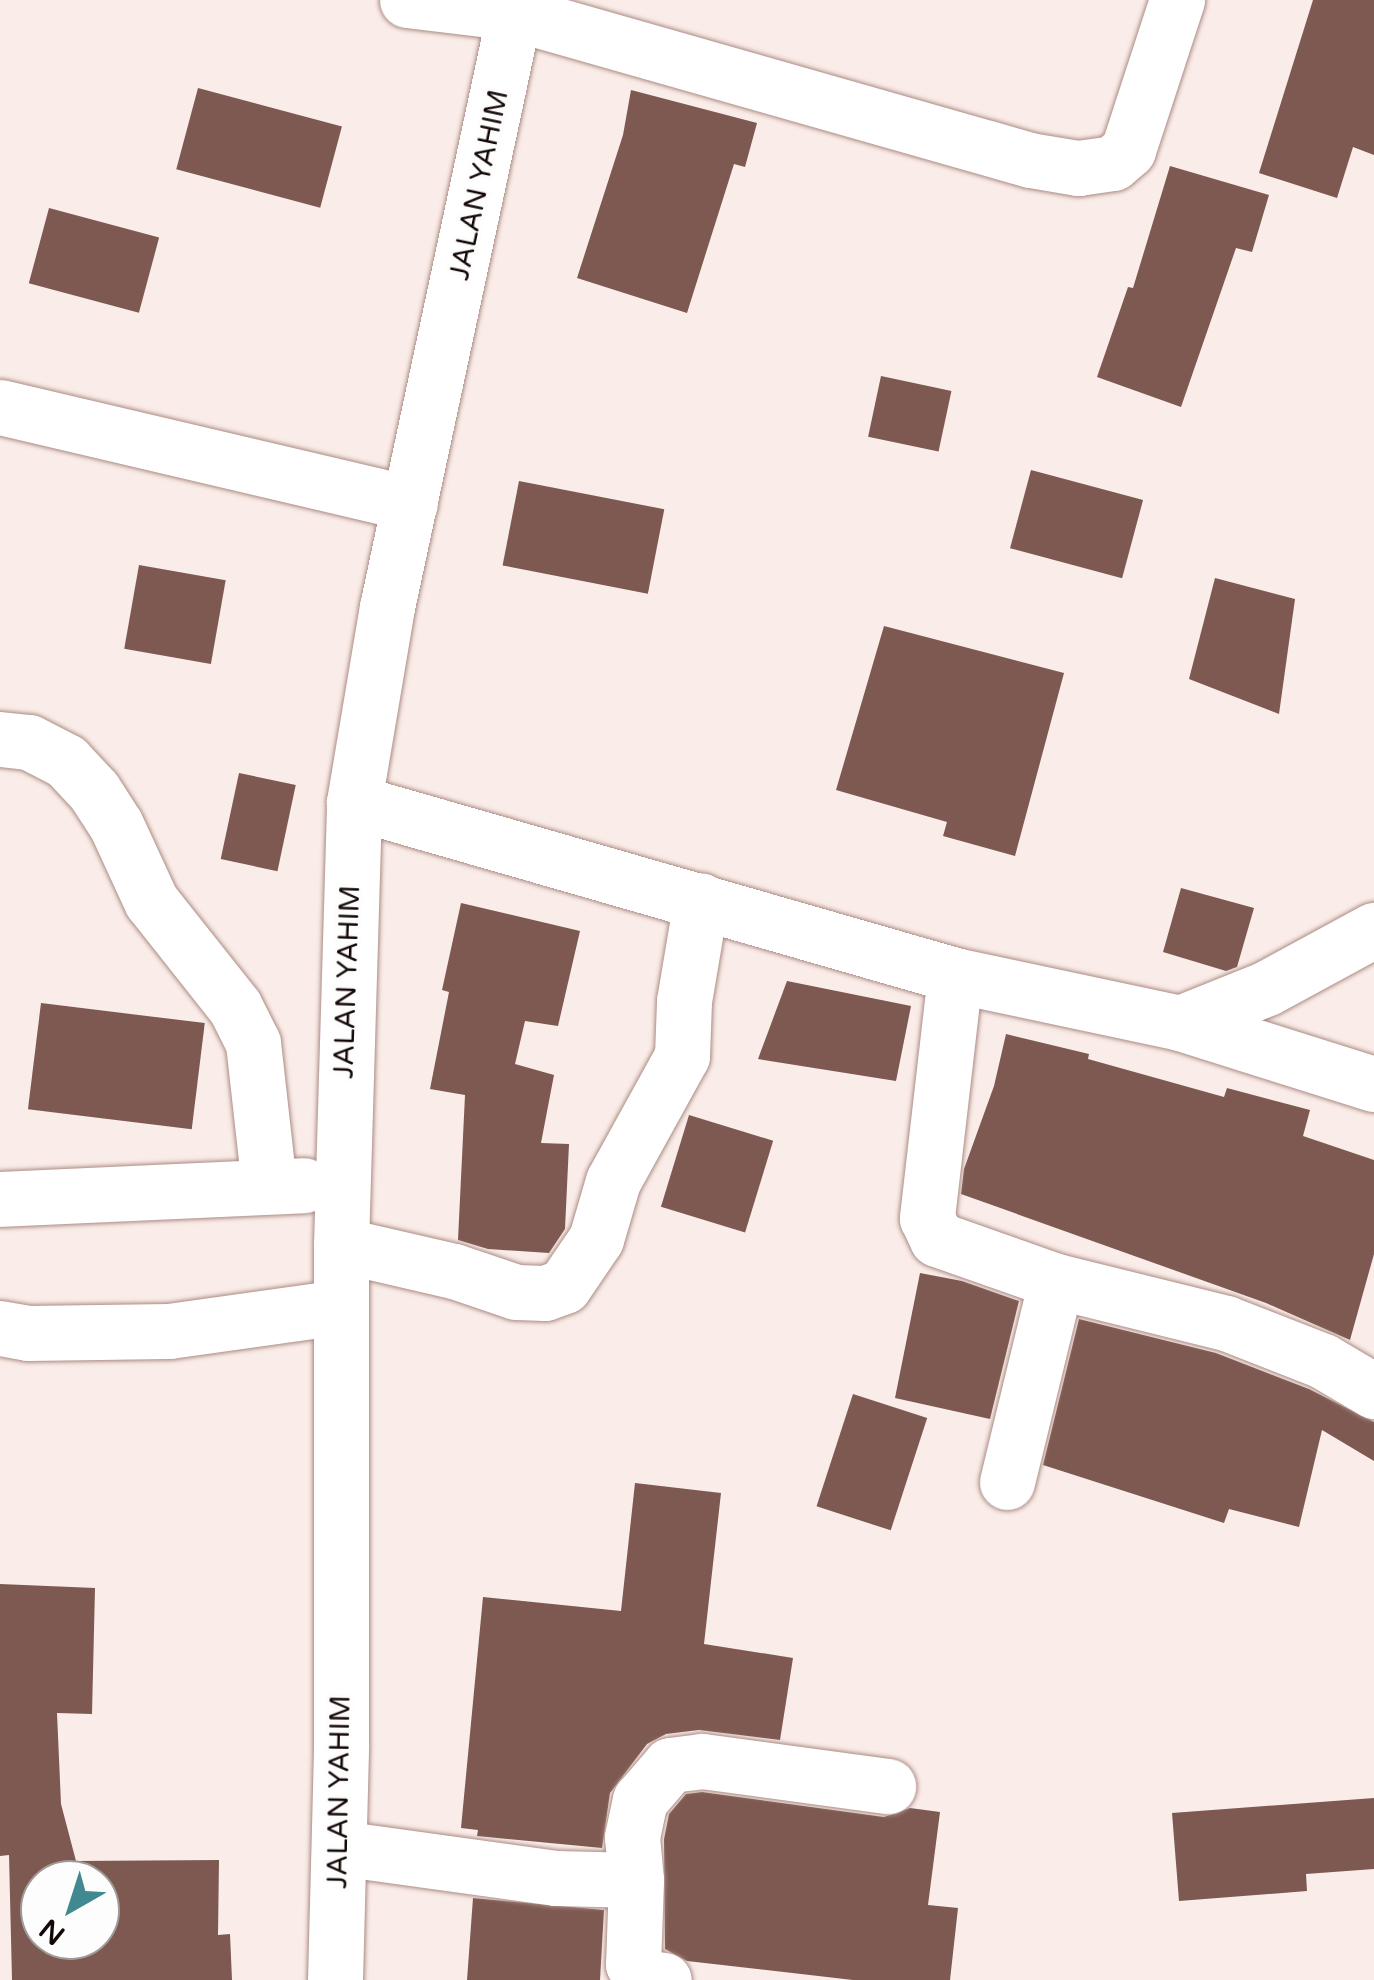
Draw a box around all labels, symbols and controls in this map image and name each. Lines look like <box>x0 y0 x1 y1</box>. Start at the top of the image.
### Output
street label: JALAN YAHIM <box>442 87 516 283</box>
street label: JALAN YAHIM <box>327 885 367 1079</box>
street label: JALAN YAHIM <box>321 1695 357 1889</box>
north arrow <box>20 1860 120 1960</box>
text: N <box>33 1911 72 1952</box>

